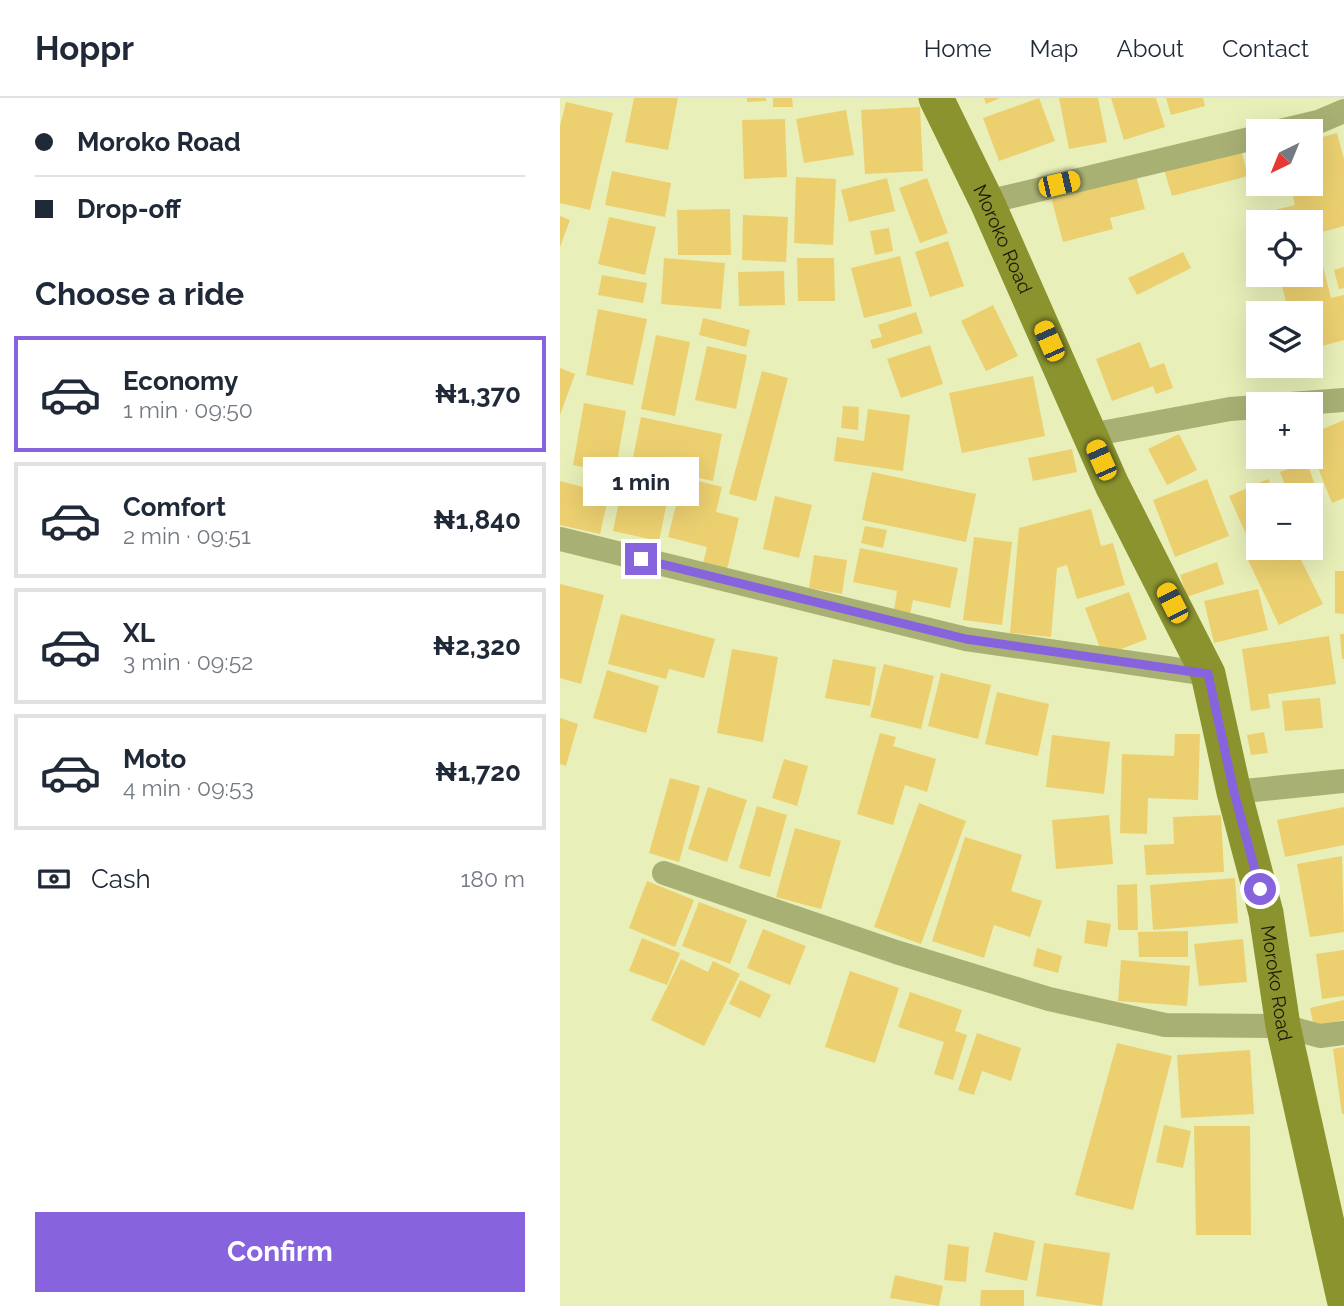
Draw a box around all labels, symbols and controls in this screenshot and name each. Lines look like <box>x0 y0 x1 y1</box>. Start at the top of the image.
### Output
text: Hoppr <box>35 29 134 68</box>
text: Home <box>924 34 992 63</box>
text: Map <box>1030 34 1078 63</box>
text: About <box>1116 34 1184 63</box>
text: Contact <box>1222 34 1309 63</box>
north arrow <box>1246 119 1323 196</box>
map controls <box>1246 119 1323 560</box>
text: Moroko Road <box>77 127 241 157</box>
car <box>1037 169 1082 199</box>
street label: Moroko Road <box>969 181 1037 297</box>
text: Drop-off <box>77 194 181 224</box>
button: locate <box>1246 210 1323 287</box>
text: Choose a ride <box>35 275 244 312</box>
button: layers <box>1246 301 1323 378</box>
car <box>1031 318 1068 364</box>
icon: car <box>39 363 102 426</box>
text: Economy <box>123 366 238 396</box>
text: ₦1,370 <box>435 379 521 409</box>
button: + <box>1246 392 1323 469</box>
text: 1 min · 09:50 <box>123 396 253 423</box>
car <box>1083 437 1120 483</box>
callout: 1 min <box>583 458 699 506</box>
text: 1 min <box>612 468 670 495</box>
button: − <box>1246 483 1323 560</box>
icon: car <box>39 489 102 552</box>
text: Comfort <box>123 492 226 522</box>
text: ₦1,840 <box>433 505 521 535</box>
text: 2 min · 09:51 <box>123 522 251 549</box>
route end <box>625 543 657 575</box>
car <box>1154 580 1191 626</box>
icon: car <box>39 615 102 678</box>
text: XL <box>123 618 155 648</box>
text: ₦2,320 <box>433 631 521 661</box>
text: 3 min · 09:52 <box>123 648 253 675</box>
icon: car <box>39 741 102 804</box>
text: Moto <box>123 744 186 774</box>
text: ₦1,720 <box>435 757 521 787</box>
text: 4 min · 09:53 <box>123 774 254 801</box>
icon: cash <box>35 860 73 898</box>
text: Cash <box>91 864 151 894</box>
text: 180 m <box>460 865 525 892</box>
route start <box>1244 873 1276 905</box>
street label: Moroko Road <box>1257 924 1297 1043</box>
button: Confirm <box>35 1212 525 1292</box>

